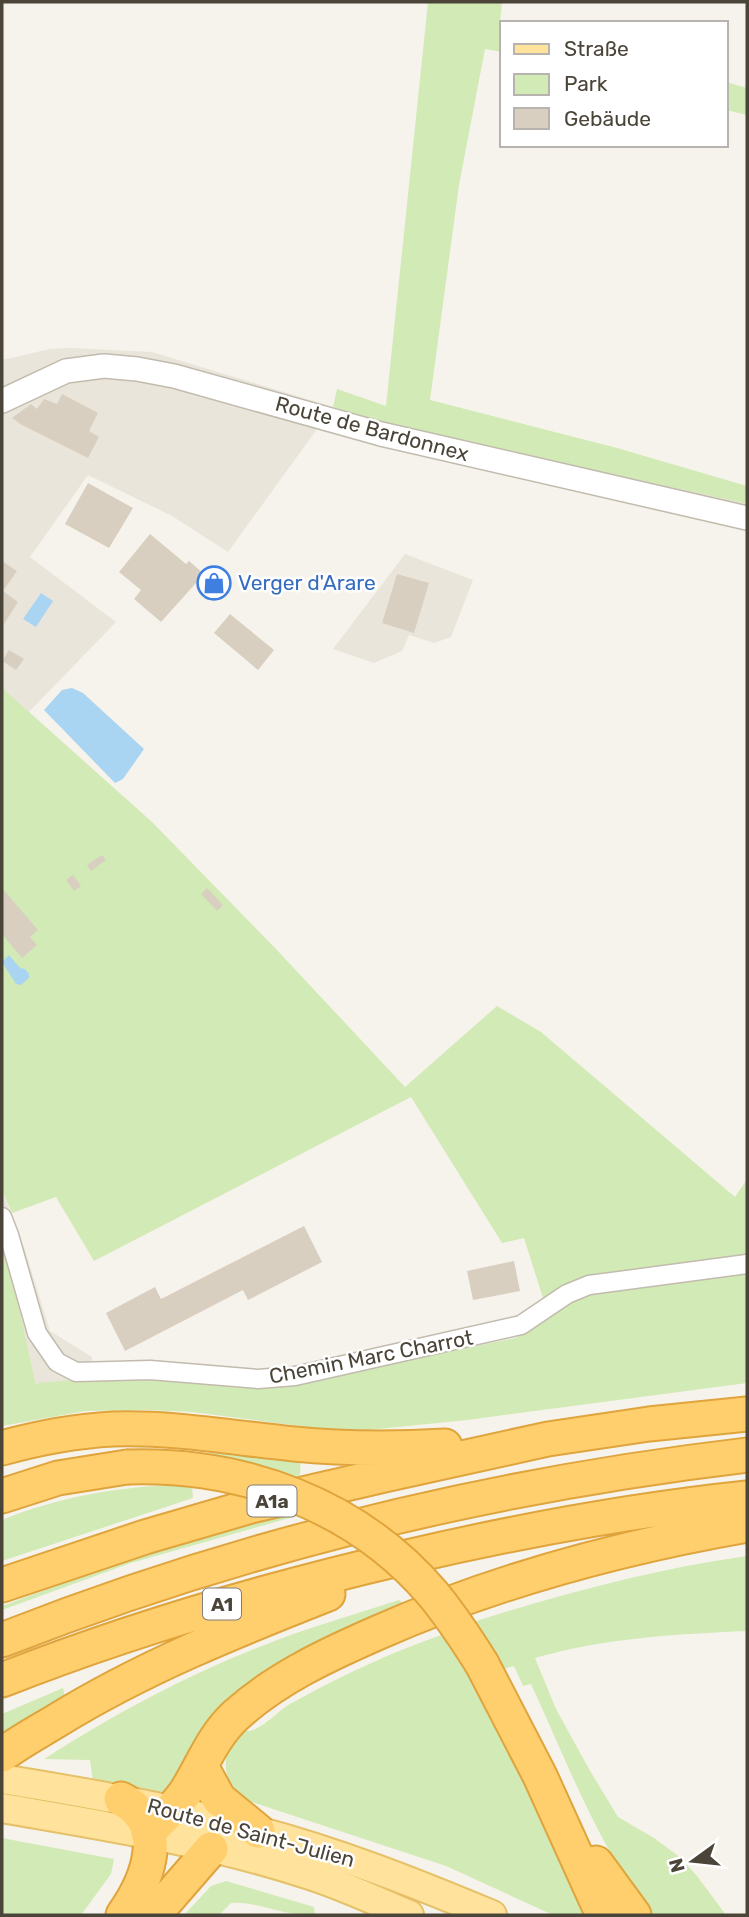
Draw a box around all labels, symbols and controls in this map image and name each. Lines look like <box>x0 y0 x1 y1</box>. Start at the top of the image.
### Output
legend <box>500 21 728 147</box>
text: Straße <box>564 36 629 61</box>
text: Park <box>564 71 608 96</box>
text: Gebäude <box>564 106 651 131</box>
street label: Route de Bardonnex <box>273 391 472 466</box>
shop icon: Verger d'Arare <box>195 564 233 602</box>
place label: Verger d'Arare <box>238 570 376 595</box>
street label: Chemin Marc Charrot <box>267 1324 475 1389</box>
road number: A1a <box>247 1485 296 1516</box>
road number: A1 <box>203 1588 241 1620</box>
street label: Route de Saint-Julien <box>145 1793 358 1872</box>
north arrow <box>658 1826 728 1896</box>
text: N <box>664 1856 690 1875</box>

